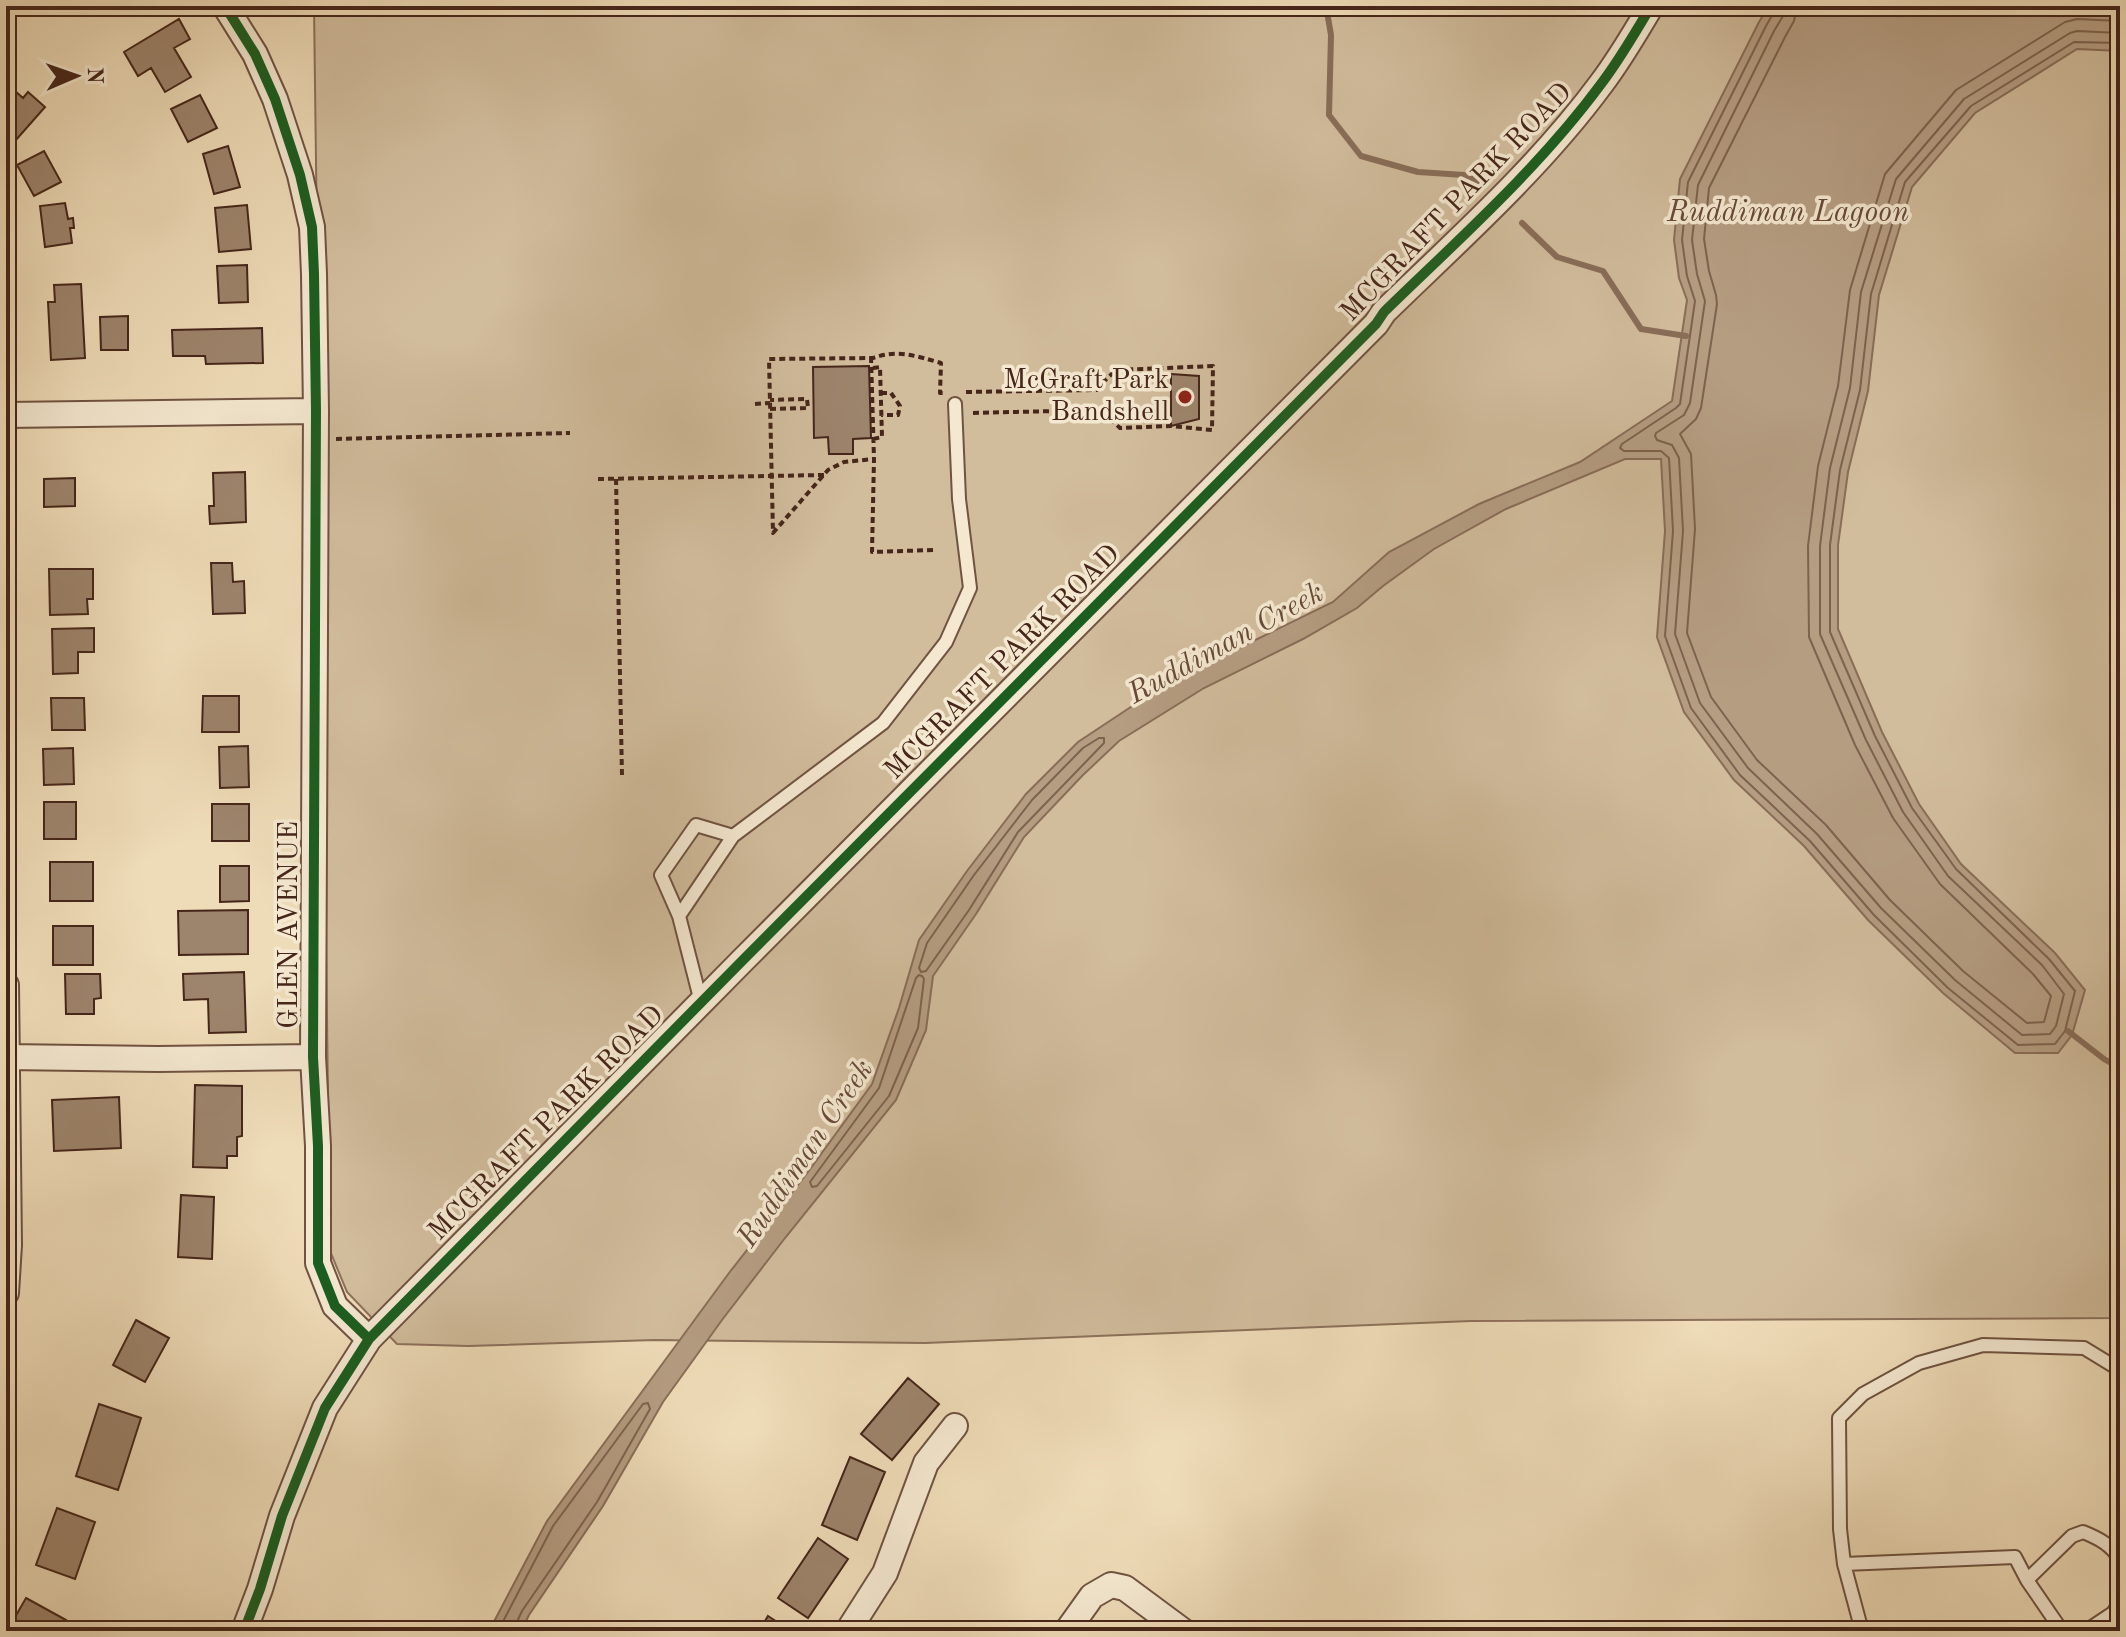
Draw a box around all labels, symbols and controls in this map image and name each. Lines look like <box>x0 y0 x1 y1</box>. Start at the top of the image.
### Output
north arrow <box>36 36 116 116</box>
text: N <box>83 67 105 84</box>
street label: MCGRAFT PARK ROAD <box>1336 78 1578 328</box>
water label: Ruddiman Lagoon <box>1666 198 1909 228</box>
place label: McGraft Park Bandshell <box>1003 367 1169 427</box>
marker: McGraft Park Bandshell <box>1176 388 1194 406</box>
street label: MCGRAFT PARK ROAD <box>880 540 1126 786</box>
water label: Ruddiman Creek <box>1122 578 1329 711</box>
street label: GLEN AVENUE <box>276 821 304 1029</box>
street label: MCGRAFT PARK ROAD <box>424 1001 670 1247</box>
water label: Ruddiman Creek <box>732 1055 880 1254</box>

